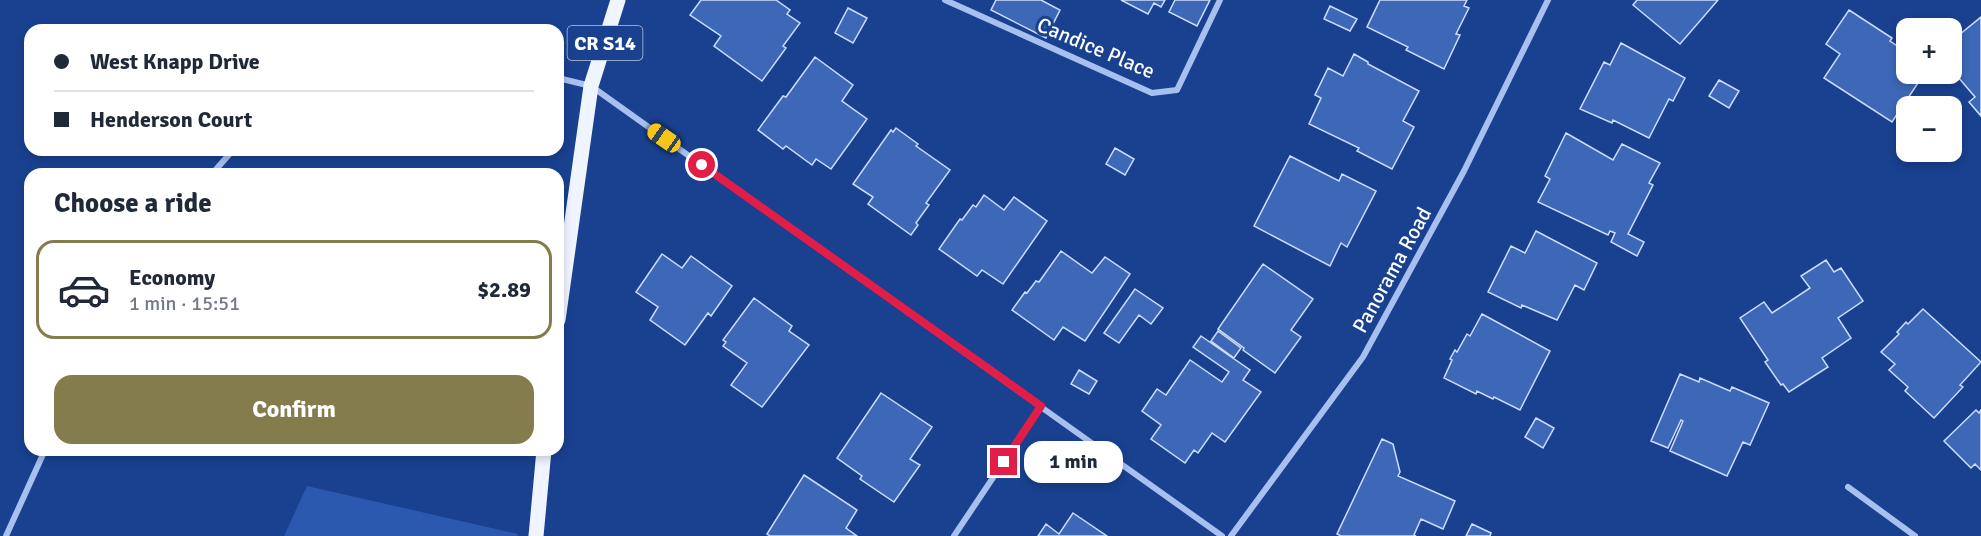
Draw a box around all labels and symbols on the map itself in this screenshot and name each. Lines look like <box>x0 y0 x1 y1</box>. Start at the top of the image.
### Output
street label: Candice Place <box>1033 12 1159 84</box>
road number: CR S14 <box>568 26 642 60</box>
car <box>644 120 684 156</box>
route start <box>688 151 715 178</box>
street label: Panorama Road <box>1347 203 1437 337</box>
callout: 1 min <box>1025 441 1124 483</box>
route end <box>990 448 1017 475</box>

